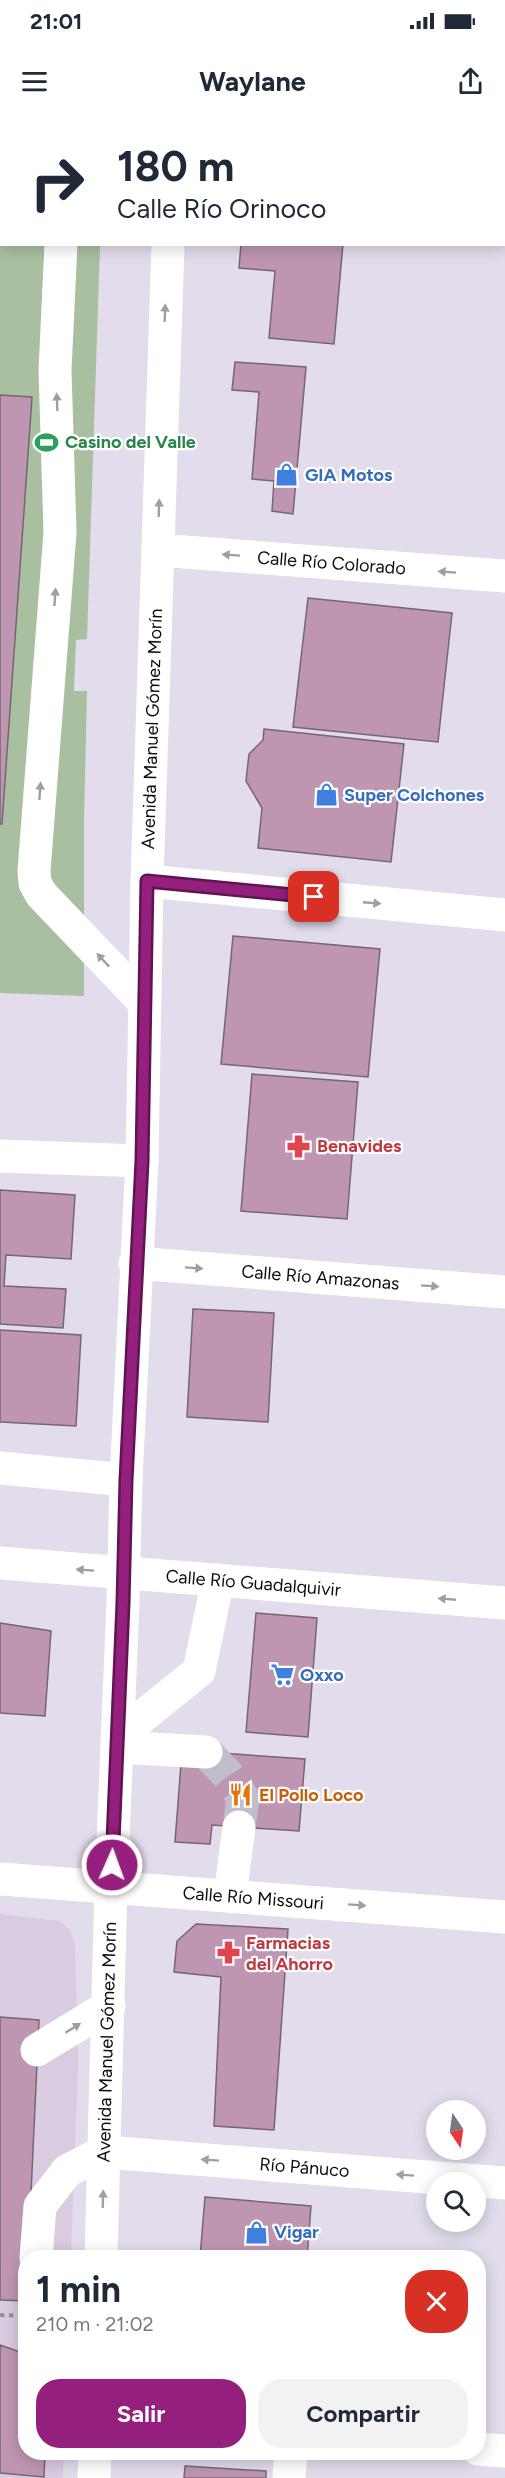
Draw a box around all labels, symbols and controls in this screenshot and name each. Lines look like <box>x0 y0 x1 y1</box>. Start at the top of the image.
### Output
text: 21:01 <box>30 8 82 35</box>
icon: menu <box>18 65 51 98</box>
text: Waylane <box>199 65 306 98</box>
icon: share <box>454 65 487 98</box>
text: 180 m <box>117 141 234 192</box>
icon: right <box>18 144 96 222</box>
text: Calle Río Orinoco <box>117 192 326 225</box>
one-way arrow <box>161 304 170 323</box>
one-way arrow <box>52 393 61 412</box>
sports icon: Casino del Valle <box>34 429 60 455</box>
place label: Casino del Valle <box>65 431 196 453</box>
shop icon: GIA Motos <box>274 462 300 488</box>
place label: GIA Motos <box>305 464 393 486</box>
one-way arrow <box>155 499 164 518</box>
street label: Calle Río Colorado <box>256 546 407 580</box>
one-way arrow <box>222 551 241 560</box>
one-way arrow <box>437 567 456 577</box>
one-way arrow <box>50 587 60 606</box>
street label: Avenida Manuel Gómez Morín <box>137 608 167 850</box>
one-way arrow <box>35 782 45 801</box>
shop icon: Super Colchones <box>313 782 339 808</box>
place label: Super Colchones <box>344 784 485 806</box>
pin <box>288 871 339 922</box>
icon: arrive <box>297 880 330 913</box>
one-way arrow <box>363 898 382 908</box>
one-way arrow <box>97 953 111 967</box>
pharmacy icon: Benavides <box>286 1133 312 1159</box>
place label: Benavides <box>317 1135 402 1157</box>
street label: Calle Río Amazonas <box>241 1260 400 1295</box>
one-way arrow <box>184 1263 203 1272</box>
one-way arrow <box>420 1281 439 1291</box>
one-way arrow <box>75 1565 94 1574</box>
street label: Calle Río Guadalquivir <box>165 1565 342 1601</box>
one-way arrow <box>437 1594 456 1603</box>
supermarket icon: Oxxo <box>269 1662 295 1688</box>
place label: Oxxo <box>300 1664 344 1686</box>
restaurant icon: El Pollo Loco <box>228 1782 254 1808</box>
place label: El Pollo Loco <box>259 1784 363 1806</box>
position arrow <box>80 1833 144 1897</box>
street label: Calle Río Missouri <box>182 1882 325 1914</box>
one-way arrow <box>348 1901 367 1910</box>
street label: Avenida Manuel Gómez Morín <box>93 1921 121 2163</box>
place label: Farmacias del Ahorro <box>246 1932 333 1975</box>
pharmacy icon: Farmacias del Ahorro <box>215 1940 241 1966</box>
one-way arrow <box>65 2023 81 2034</box>
north arrow <box>426 2100 486 2160</box>
map controls <box>426 2100 486 2232</box>
street label: Río Pánuco <box>259 2153 350 2182</box>
one-way arrow <box>201 2155 220 2165</box>
one-way arrow <box>395 2171 414 2180</box>
button: search <box>426 2172 486 2232</box>
one-way arrow <box>98 2190 107 2209</box>
shop icon: Vigar <box>243 2219 269 2245</box>
place label: Vigar <box>274 2221 319 2243</box>
text: 1 min <box>36 2268 121 2311</box>
button: close <box>405 2270 468 2333</box>
text: 210 m · 21:02 <box>36 2312 154 2336</box>
button: Salir <box>36 2379 246 2448</box>
button: Compartir <box>258 2379 468 2448</box>

